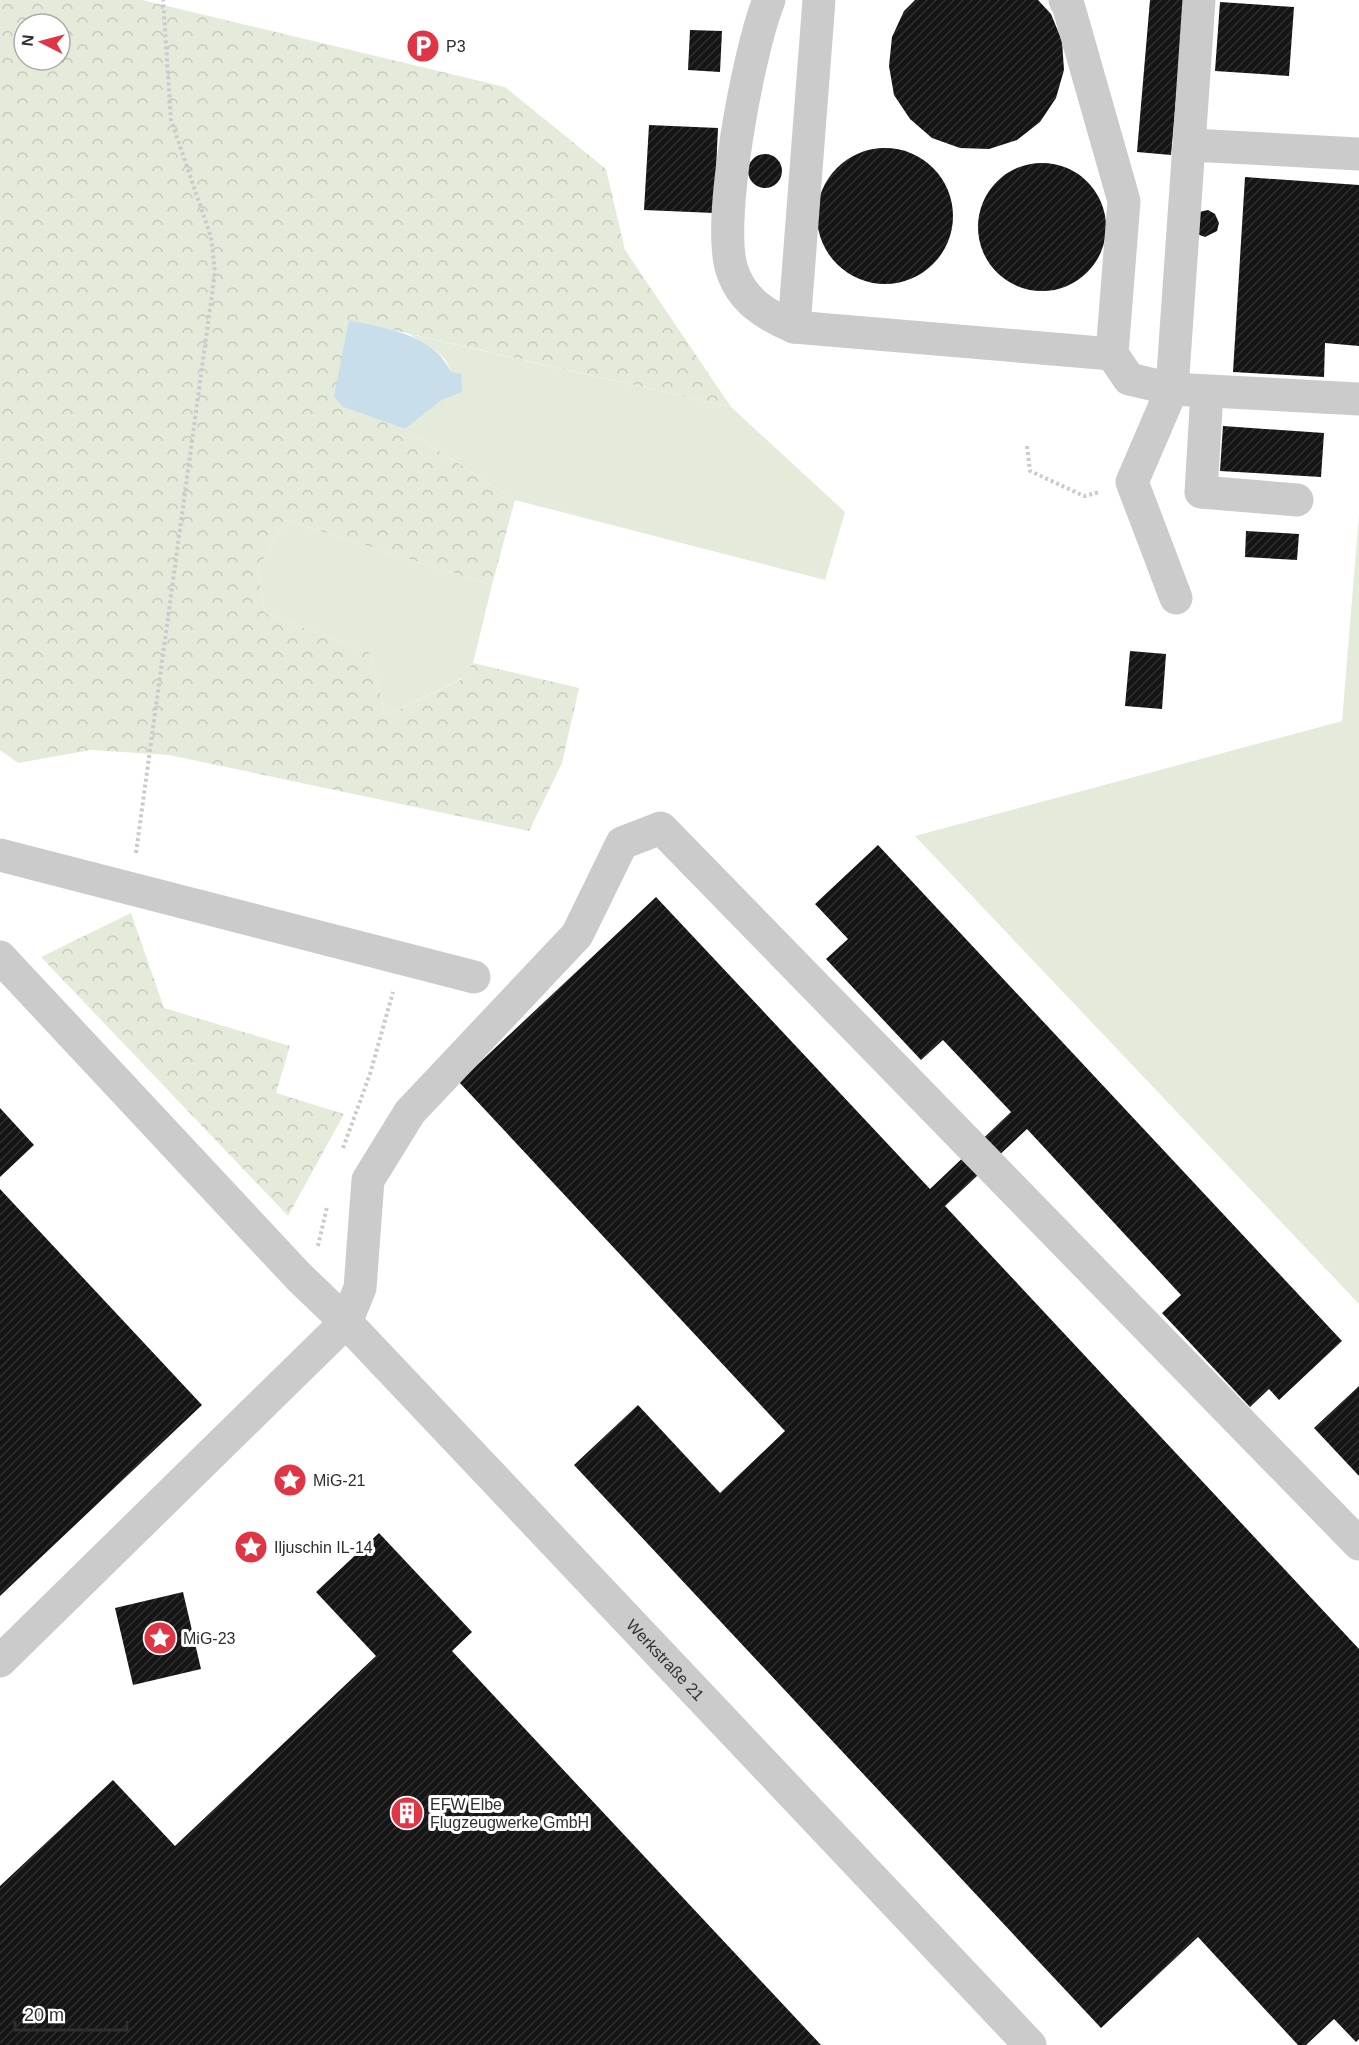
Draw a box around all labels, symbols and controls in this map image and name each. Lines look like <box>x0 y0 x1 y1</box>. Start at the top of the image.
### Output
north arrow <box>12 12 72 72</box>
parking icon: P3 <box>405 28 441 64</box>
text: N <box>19 34 37 47</box>
place label: P3 <box>446 38 466 55</box>
place icon: MiG-21 <box>272 1462 308 1498</box>
place label: MiG-21 <box>313 1472 366 1489</box>
place icon: Iljuschin IL-14 <box>233 1529 269 1565</box>
place label: Iljuschin IL-14 <box>274 1539 373 1556</box>
street label: Werkstraße 21 <box>623 1616 707 1704</box>
place icon: MiG-23 <box>142 1620 178 1656</box>
place label: MiG-23 <box>183 1630 236 1647</box>
building icon: EFW Elbe Flugzeugwerke GmbH <box>389 1795 425 1831</box>
place label: EFW Elbe Flugzeugwerke GmbH <box>430 1796 589 1831</box>
scale bar <box>15 1994 128 2032</box>
text: 20 m <box>24 2005 64 2025</box>

